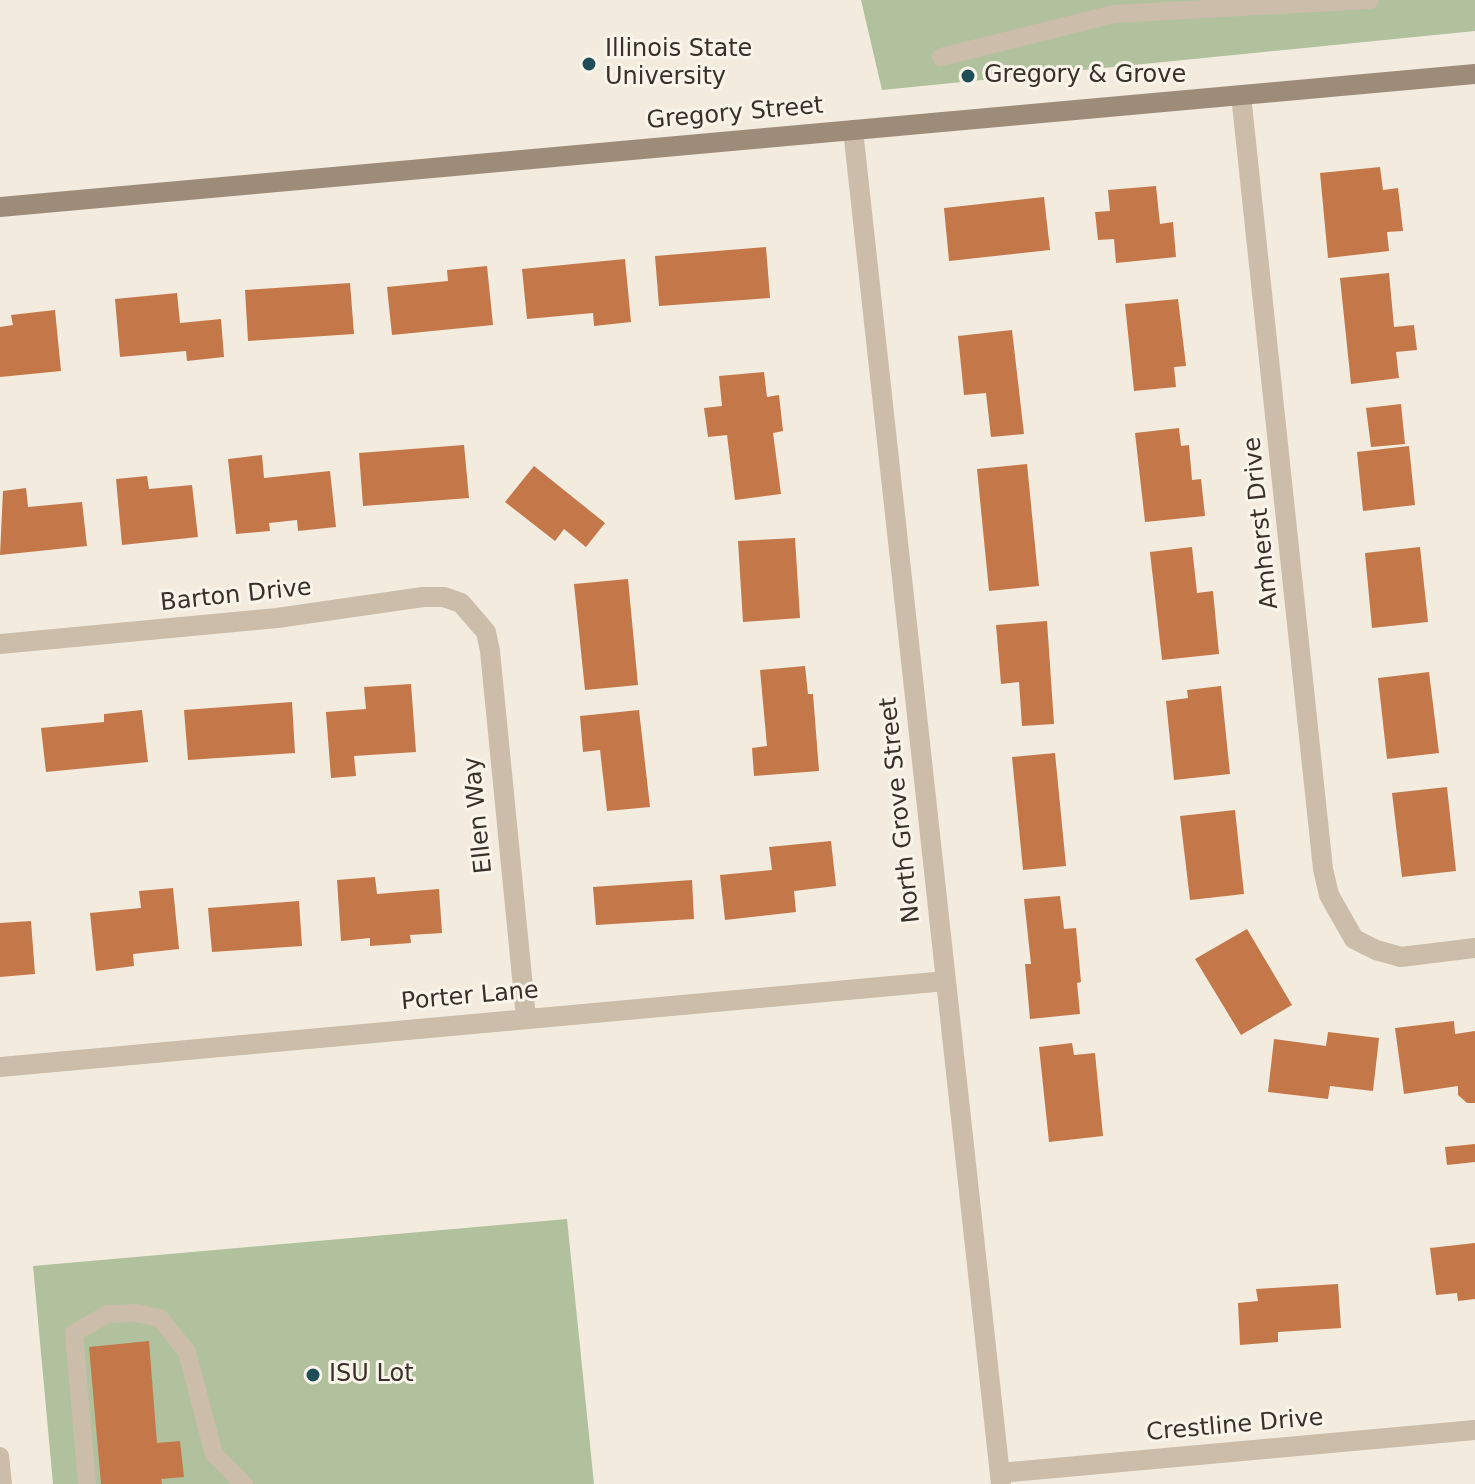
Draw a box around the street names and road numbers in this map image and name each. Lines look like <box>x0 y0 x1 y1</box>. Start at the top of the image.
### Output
street label: Gregory Street <box>645 92 825 136</box>
street label: Amherst Drive <box>1239 435 1285 611</box>
street label: Barton Drive <box>159 574 313 618</box>
street label: North Grove Street <box>875 696 927 924</box>
street label: Ellen Way <box>459 755 499 875</box>
street label: Porter Lane <box>400 977 540 1017</box>
street label: Crestline Drive <box>1145 1404 1325 1448</box>

